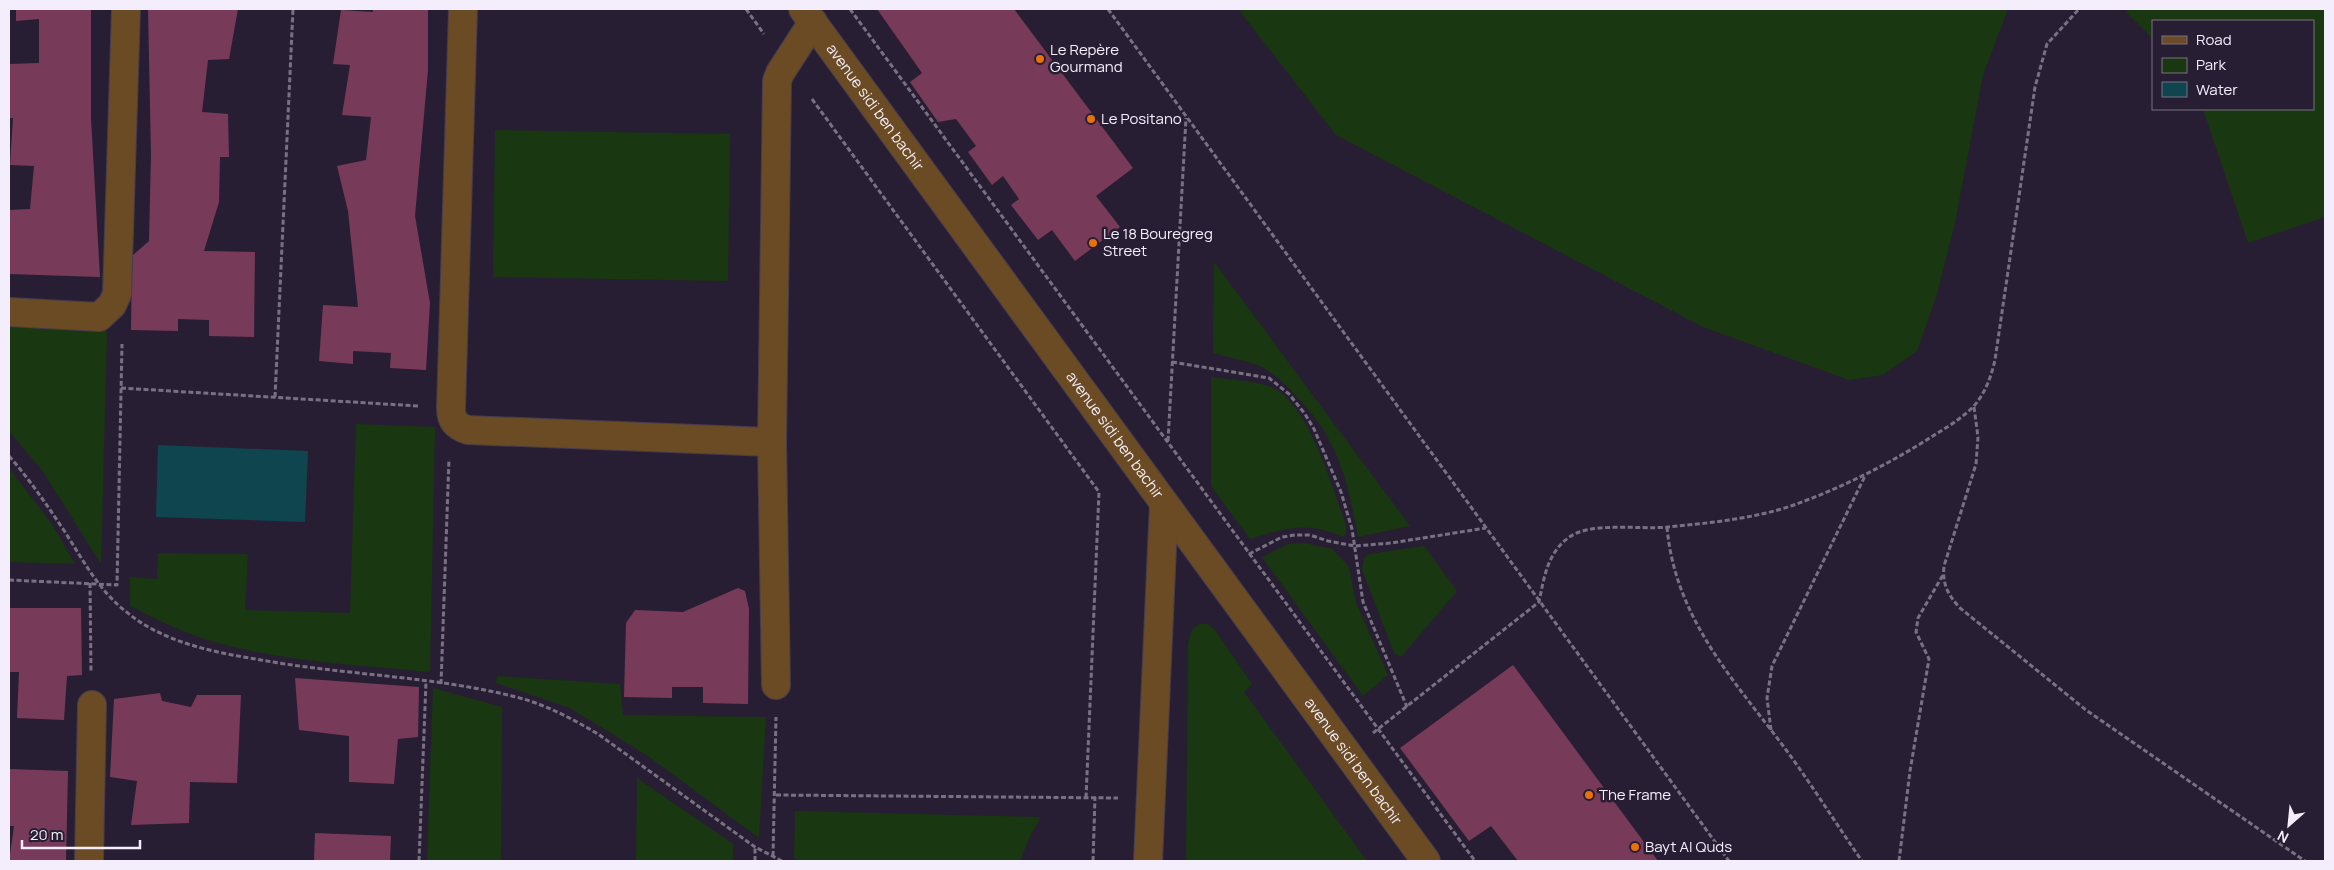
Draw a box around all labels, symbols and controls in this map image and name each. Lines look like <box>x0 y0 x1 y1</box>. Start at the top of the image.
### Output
legend <box>2152 20 2314 110</box>
text: Road <box>2196 29 2232 50</box>
street label: avenue sidi ben bachir <box>822 39 929 176</box>
place label: Le Repère Gourmand <box>1050 39 1123 77</box>
marker: Le Repère Gourmand <box>1034 53 1046 65</box>
text: Park <box>2196 54 2226 75</box>
text: Water <box>2196 79 2238 100</box>
place label: Le Positano <box>1101 108 1182 129</box>
marker: Le Positano <box>1085 113 1097 125</box>
place label: Le 18 Bouregreg Street <box>1103 223 1213 261</box>
marker: Le 18 Bouregreg Street <box>1087 237 1099 249</box>
street label: avenue sidi ben bachir <box>1061 367 1169 503</box>
street label: avenue sidi ben bachir <box>1300 693 1408 829</box>
place label: The Frame <box>1599 784 1671 805</box>
marker: The Frame <box>1583 789 1595 801</box>
north arrow <box>2264 800 2314 850</box>
scale bar <box>22 818 140 850</box>
text: 20 m <box>30 824 63 845</box>
text: N <box>2274 826 2292 848</box>
place label: Bayt Al Quds <box>1645 836 1732 857</box>
marker: Bayt Al Quds <box>1629 841 1641 853</box>

